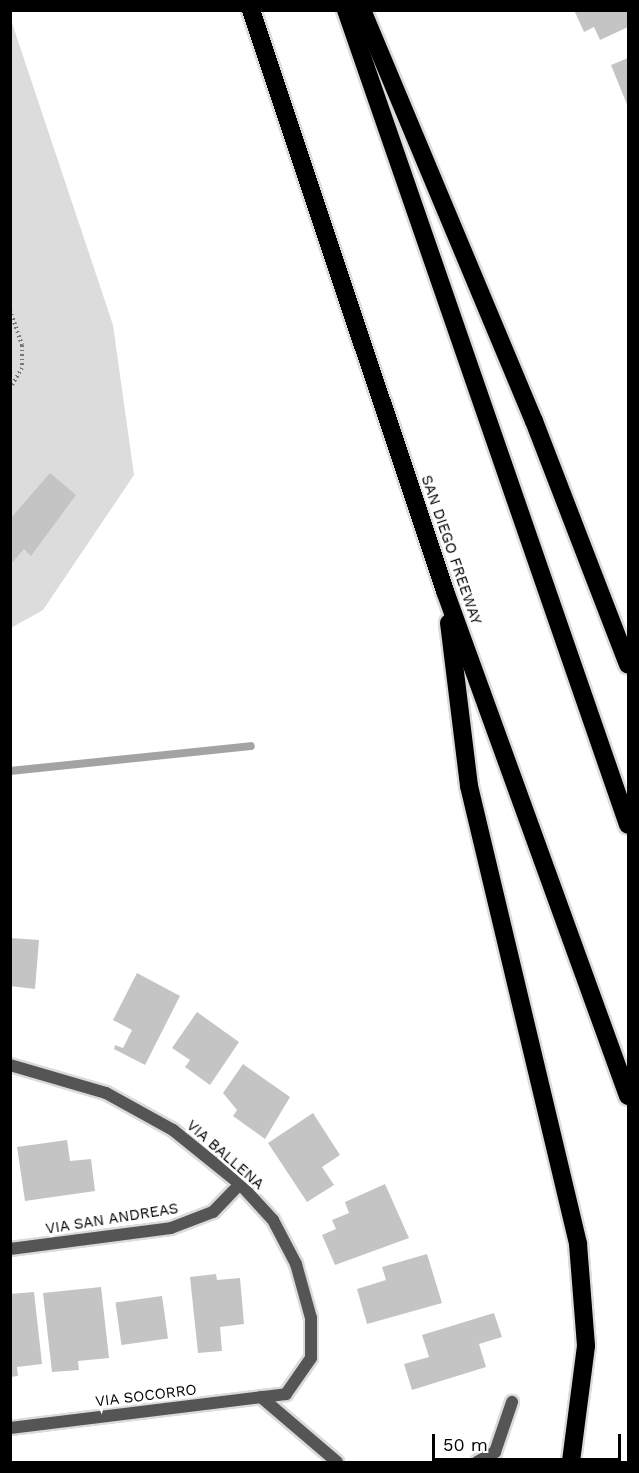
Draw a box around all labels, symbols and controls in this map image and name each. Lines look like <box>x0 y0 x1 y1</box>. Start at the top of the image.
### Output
street label: SAN DIEGO FREEWAY <box>417 473 485 627</box>
street label: VIA BALLENA <box>182 1116 268 1194</box>
street label: VIA SAN ANDREAS <box>44 1200 180 1238</box>
street label: VIA SOCORRO <box>94 1381 198 1411</box>
scale bar <box>435 1422 624 1460</box>
text: 50 m <box>443 1434 488 1455</box>

